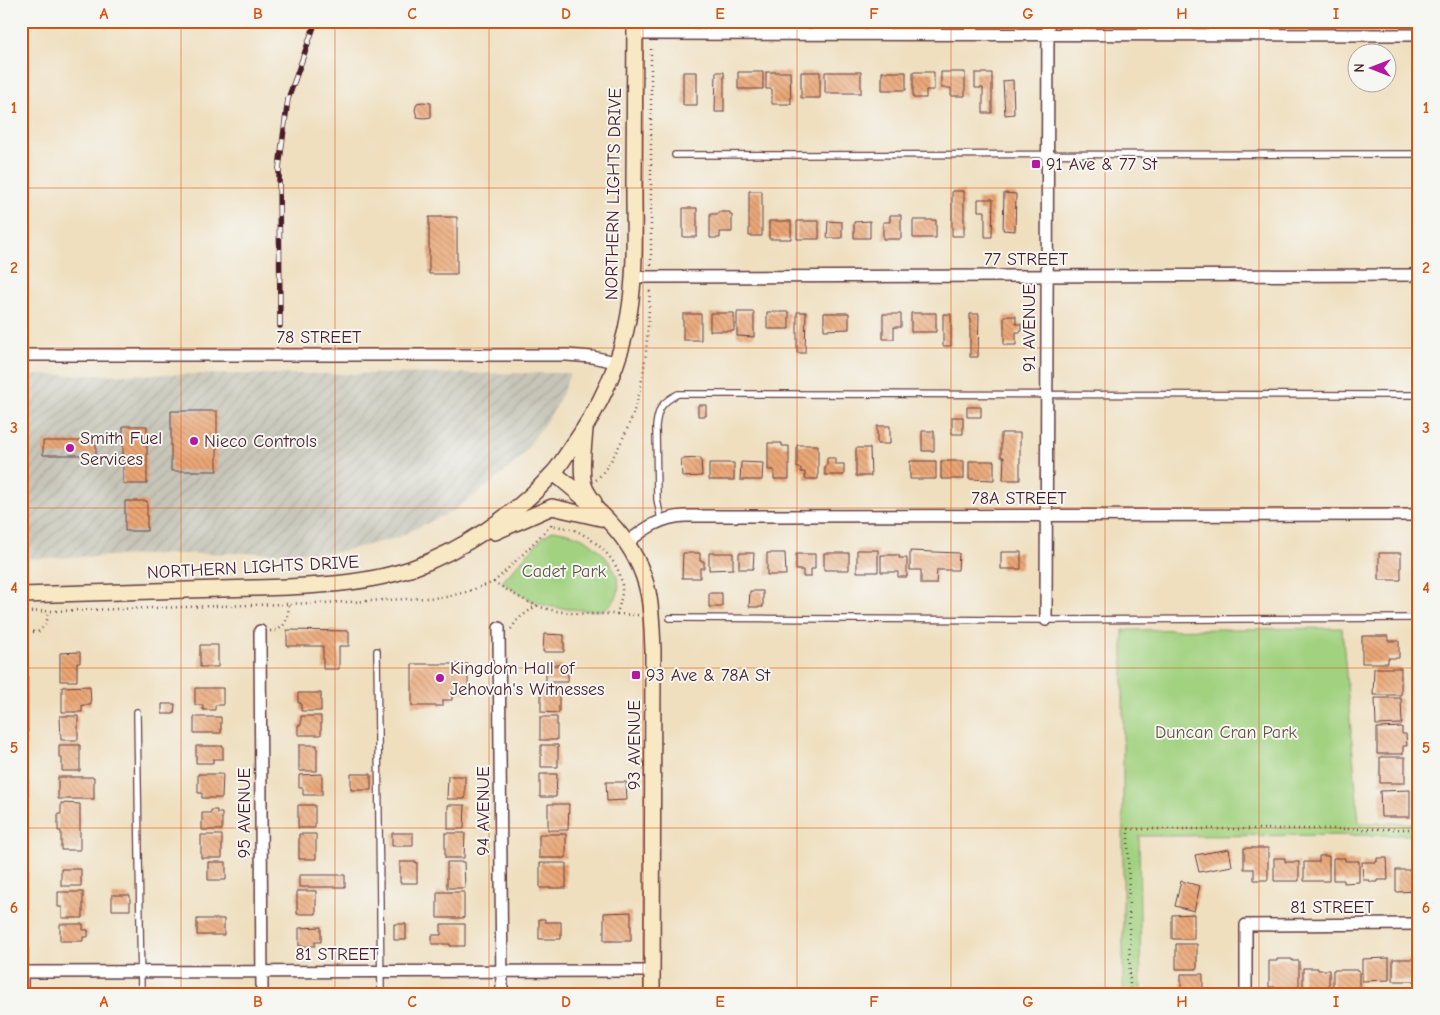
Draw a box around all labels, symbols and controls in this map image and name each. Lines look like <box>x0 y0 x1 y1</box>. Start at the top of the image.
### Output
text: A <box>100 5 109 23</box>
text: B <box>253 5 263 23</box>
text: C <box>407 5 417 23</box>
text: D <box>561 5 571 23</box>
text: E <box>715 5 725 23</box>
text: F <box>869 5 879 23</box>
text: G <box>1022 5 1034 23</box>
text: H <box>1176 5 1188 23</box>
text: I <box>1333 5 1339 23</box>
north arrow <box>1348 42 1398 92</box>
text: N <box>1351 63 1368 73</box>
street label: NORTHERN LIGHTS DRIVE <box>601 88 626 300</box>
text: 1 <box>11 99 17 117</box>
text: 1 <box>1423 99 1429 117</box>
place label: 91 Ave & 77 St <box>1046 154 1158 175</box>
marker: 91 Ave & 77 St <box>1030 158 1042 170</box>
street label: 77 STREET <box>984 249 1069 270</box>
text: 2 <box>10 259 18 277</box>
text: 2 <box>1422 259 1430 277</box>
street label: 91 AVENUE <box>1019 284 1040 372</box>
street label: 78 STREET <box>277 327 362 348</box>
text: 3 <box>10 419 18 437</box>
text: 3 <box>1422 419 1430 437</box>
place label: Smith Fuel Services <box>80 428 162 470</box>
place label: Nieco Controls <box>204 431 317 452</box>
marker: Nieco Controls <box>188 435 200 447</box>
marker: Smith Fuel Services <box>64 442 76 454</box>
street label: 78A STREET <box>971 488 1067 509</box>
street label: NORTHERN LIGHTS DRIVE <box>146 551 360 584</box>
park label: Cadet Park <box>522 561 607 582</box>
text: 4 <box>10 579 18 597</box>
text: 4 <box>1422 579 1430 597</box>
place label: Kingdom Hall of Jehovah's Witnesses <box>450 658 605 700</box>
place label: 93 Ave & 78A St <box>646 665 771 686</box>
marker: 93 Ave & 78A St <box>630 669 642 681</box>
marker: Kingdom Hall of Jehovah's Witnesses <box>434 672 446 684</box>
street label: 93 AVENUE <box>624 700 645 790</box>
park label: Duncan Cran Park <box>1155 722 1297 743</box>
text: 5 <box>10 739 18 757</box>
text: 5 <box>1422 739 1430 757</box>
street label: 94 AVENUE <box>473 766 494 856</box>
street label: 95 AVENUE <box>234 768 255 858</box>
street label: 81 STREET <box>1290 897 1374 918</box>
text: 6 <box>10 899 18 917</box>
text: 6 <box>1422 899 1430 917</box>
street label: 81 STREET <box>295 944 379 965</box>
text: A <box>100 993 109 1011</box>
text: B <box>253 993 263 1011</box>
text: C <box>407 993 417 1011</box>
text: D <box>561 993 571 1011</box>
text: E <box>715 993 725 1011</box>
text: F <box>869 993 879 1011</box>
text: G <box>1022 993 1034 1011</box>
text: H <box>1176 993 1188 1011</box>
text: I <box>1333 993 1339 1011</box>

